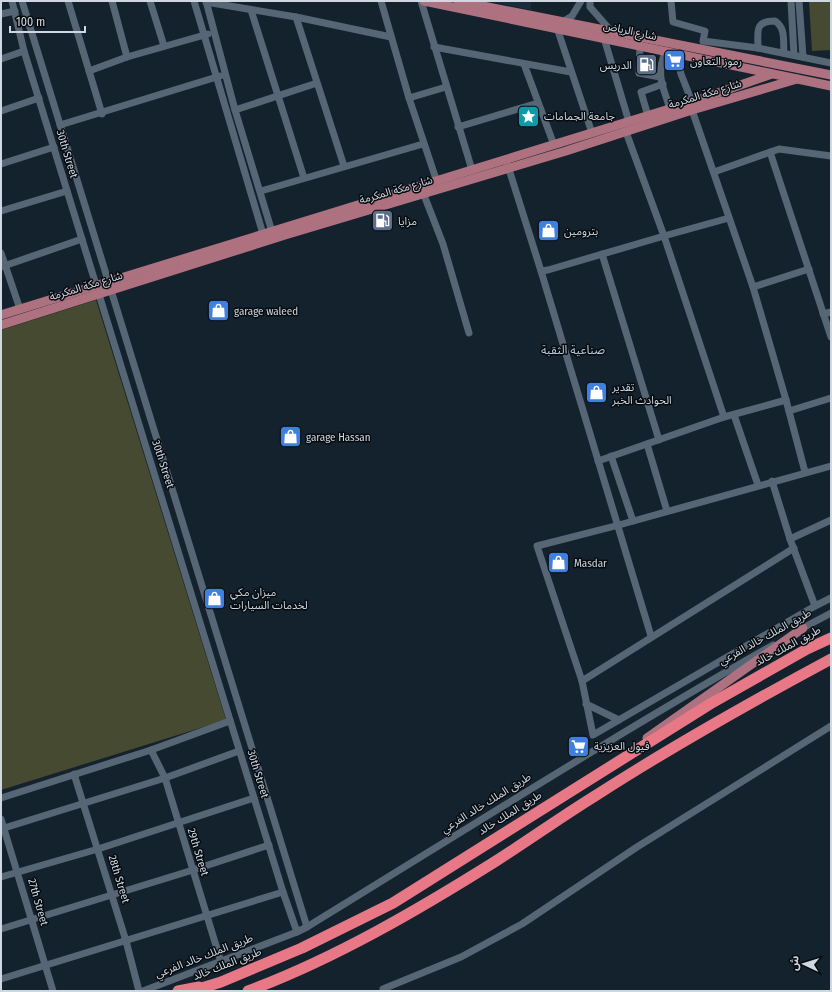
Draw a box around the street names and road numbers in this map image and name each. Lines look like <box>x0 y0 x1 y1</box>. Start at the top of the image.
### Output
street label: شارع الرياض <box>602 19 658 44</box>
street label: شارع مكة المكرمة <box>667 77 744 112</box>
street label: 30th Street <box>54 128 81 180</box>
street label: شارع مكة المكرمة <box>358 173 435 208</box>
street label: شارع مكة المكرمة <box>48 269 125 304</box>
street label: 30th Street <box>149 438 177 490</box>
street label: طريق الملك خالد الفرعي <box>716 606 814 668</box>
street label: طريق الملك خالد <box>753 623 823 669</box>
street label: 30th Street <box>245 748 272 800</box>
street label: طريق الملك خالد الفرعي <box>439 770 533 836</box>
street label: طريق الملك خالد <box>476 788 544 838</box>
street label: 29th Street <box>185 827 212 878</box>
street label: 28th Street <box>106 853 133 905</box>
street label: 27th Street <box>25 877 51 927</box>
street label: طريق الملك خالد الفرعي <box>153 931 255 981</box>
street label: طريق الملك خالد <box>191 945 263 983</box>

